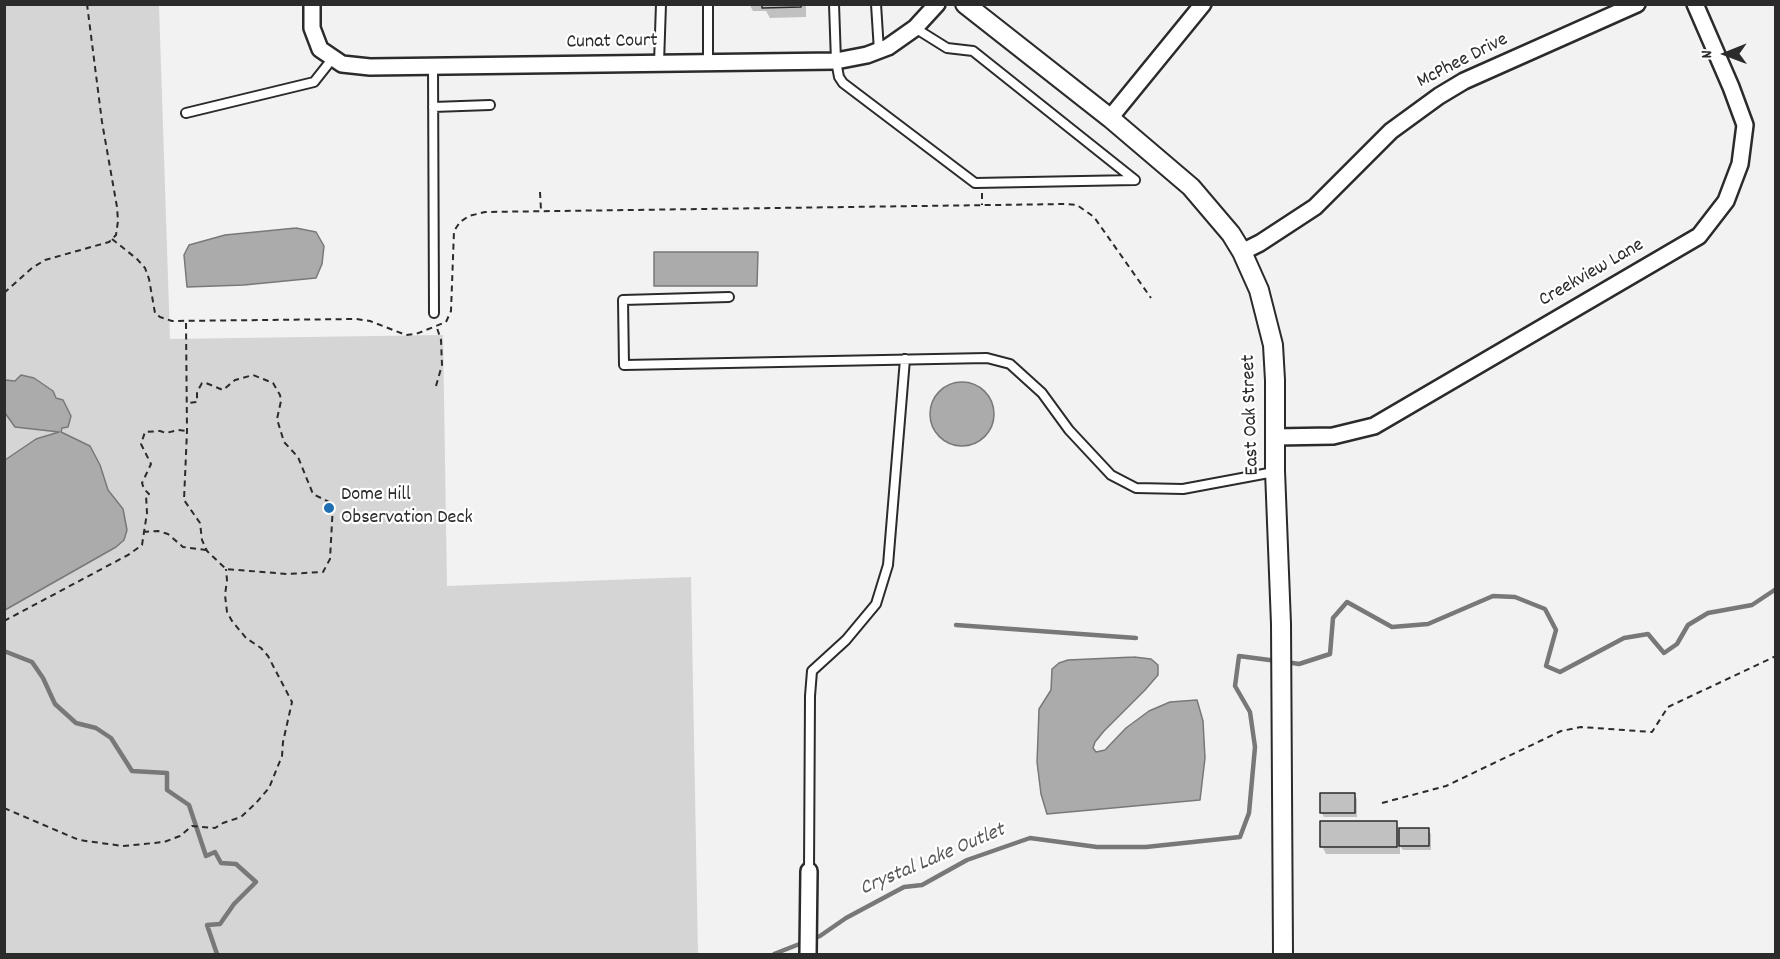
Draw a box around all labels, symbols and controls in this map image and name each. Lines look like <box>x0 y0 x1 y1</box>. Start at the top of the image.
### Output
north arrow <box>1696 24 1756 84</box>
street label: McPhee Drive <box>1414 29 1512 95</box>
street label: Cunat Court <box>566 30 658 56</box>
text: N <box>1696 50 1719 58</box>
street label: Creekview Lane <box>1535 234 1649 314</box>
street label: East Oak Street <box>1238 354 1266 476</box>
place label: Dome Hill Observation Deck <box>341 484 473 531</box>
marker: Dome Hill Observation Deck <box>322 501 336 515</box>
water label: Crystal Lake Outlet <box>857 819 1009 903</box>

